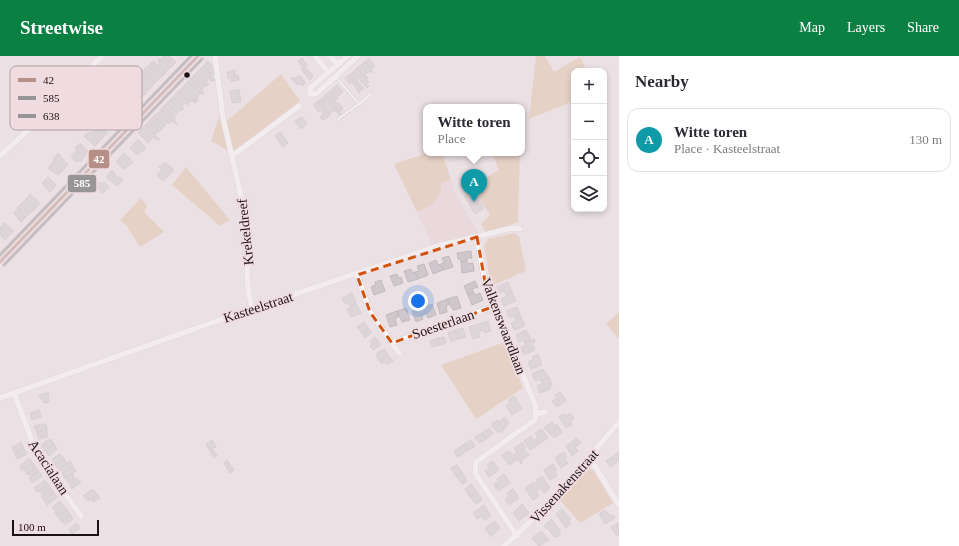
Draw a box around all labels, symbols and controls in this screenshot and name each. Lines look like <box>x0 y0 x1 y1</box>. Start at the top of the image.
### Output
text: Streetwise <box>20 17 103 38</box>
text: Map <box>799 20 825 35</box>
text: Layers <box>847 20 885 35</box>
text: Share <box>907 20 939 35</box>
legend <box>10 66 142 130</box>
map controls <box>571 68 607 212</box>
button: + <box>571 68 607 104</box>
unlabelled marker <box>182 70 192 80</box>
text: Nearby <box>635 72 689 91</box>
text: 42 <box>43 74 54 86</box>
text: 585 <box>43 92 60 104</box>
popup <box>423 104 525 156</box>
button: − <box>571 104 607 140</box>
text: 638 <box>43 110 60 122</box>
text: Witte toren <box>437 114 511 130</box>
text: Witte toren <box>674 124 747 140</box>
text: Place <box>437 131 466 146</box>
text: A <box>644 132 654 147</box>
text: 130 m <box>909 132 942 147</box>
button: locate <box>571 140 607 176</box>
text: Place · Kasteelstraat <box>674 141 780 156</box>
line badge: 42 <box>88 149 110 169</box>
text: 42 <box>94 153 105 165</box>
pin: A <box>461 169 487 202</box>
line badge: 585 <box>67 174 97 193</box>
button: layers <box>571 176 607 212</box>
text: 585 <box>74 177 91 189</box>
street label: Krekeldreef <box>235 198 256 266</box>
street label: Valkenswaardlaan <box>478 276 529 376</box>
street label: Kasteelstraat <box>221 289 295 326</box>
your location <box>408 291 428 311</box>
street label: Soesterlaan <box>410 307 476 342</box>
street label: Acacialaan <box>25 437 72 497</box>
street label: Vissenakenstraat <box>527 446 601 526</box>
scale bar <box>12 518 99 537</box>
text: 100 m <box>18 521 46 533</box>

